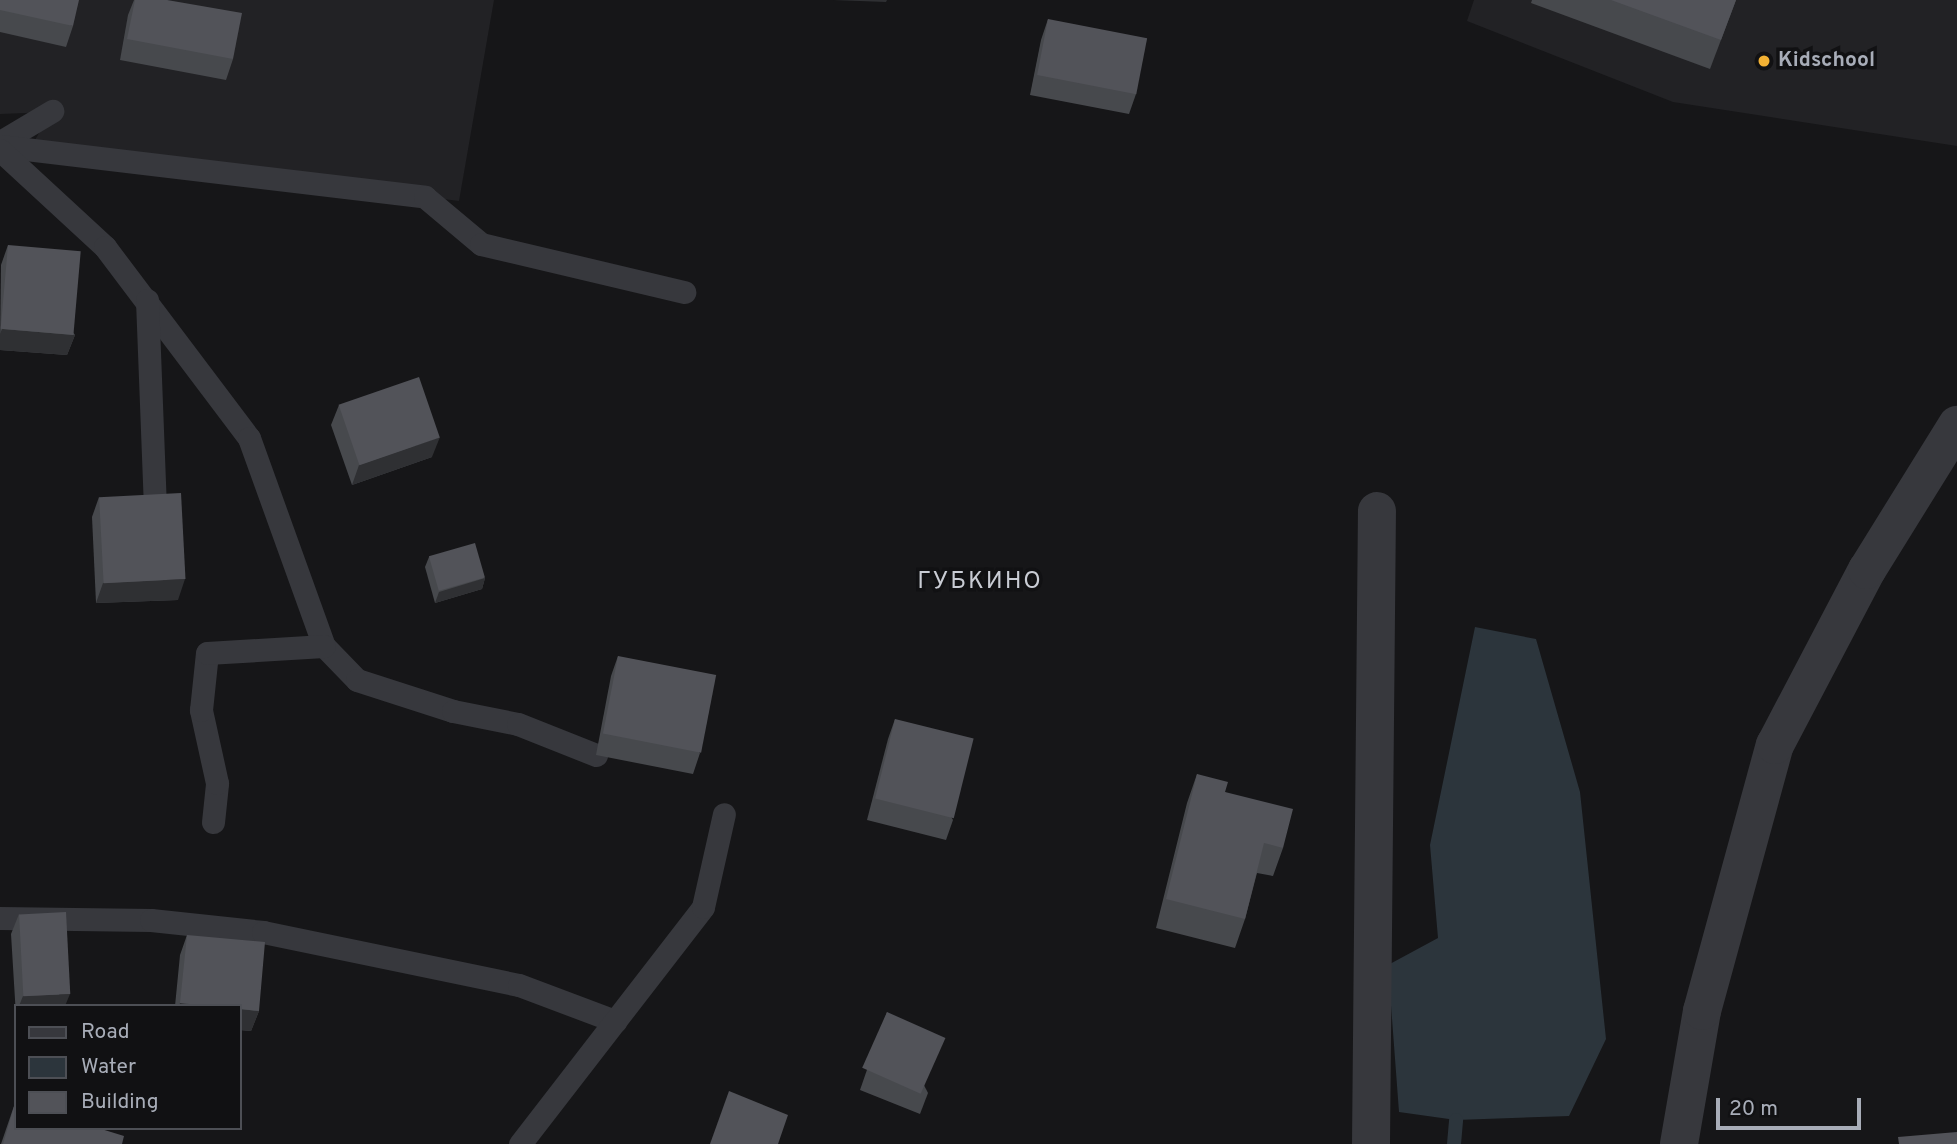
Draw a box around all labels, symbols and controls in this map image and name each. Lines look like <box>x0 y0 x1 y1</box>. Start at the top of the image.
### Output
place label: Kidschool <box>1778 48 1875 74</box>
marker: Kidschool <box>1756 53 1772 69</box>
district label: ГУБКИНО <box>918 569 1042 597</box>
legend <box>14 1004 242 1130</box>
text: Road <box>81 1019 130 1046</box>
text: Water <box>81 1054 136 1081</box>
scale bar <box>1719 1084 1864 1128</box>
text: Building <box>81 1089 159 1116</box>
text: 20 m <box>1729 1096 1778 1123</box>

